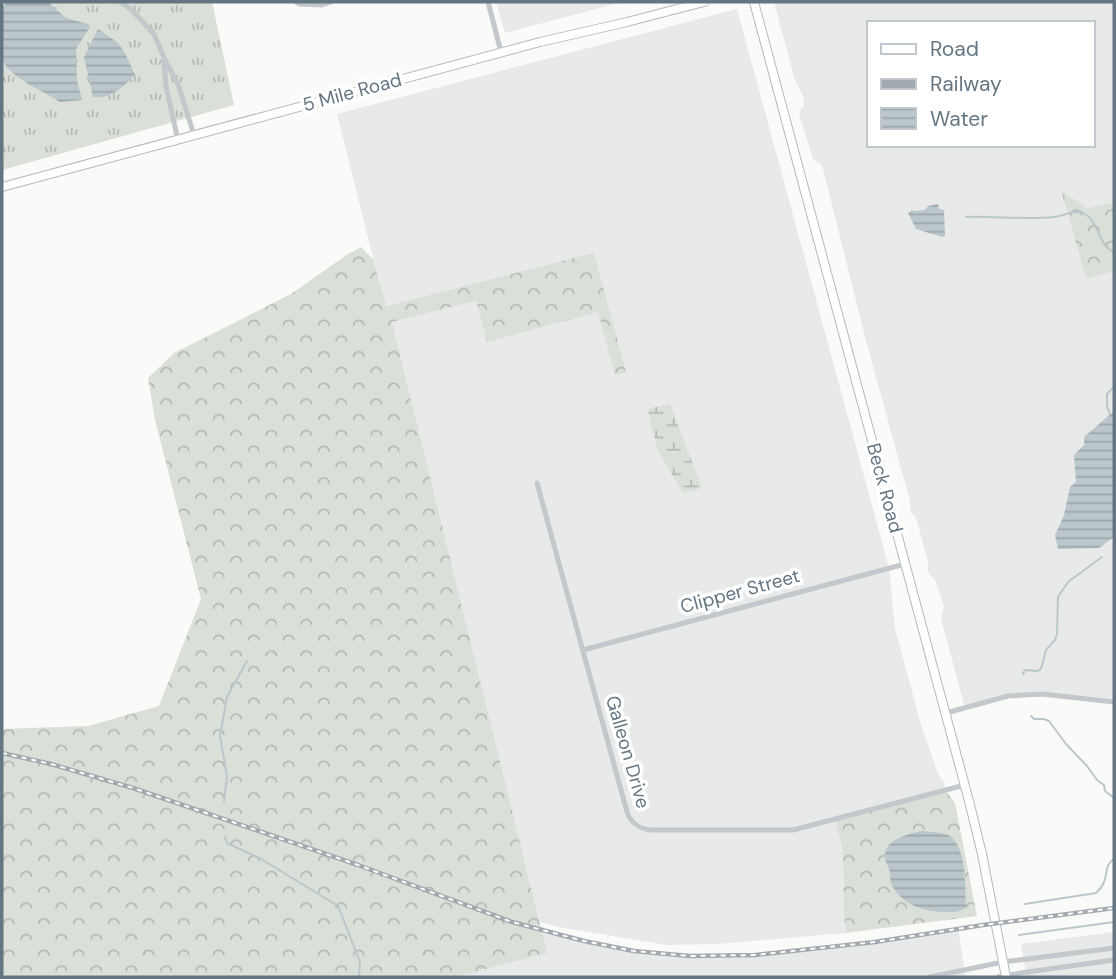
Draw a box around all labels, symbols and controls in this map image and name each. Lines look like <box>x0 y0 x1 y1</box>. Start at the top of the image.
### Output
legend <box>867 21 1095 147</box>
text: Road <box>930 35 979 63</box>
street label: 5 Mile Road <box>300 67 404 117</box>
text: Railway <box>930 70 1002 98</box>
text: Water <box>930 105 988 133</box>
street label: Beck Road <box>861 440 909 536</box>
street label: Clipper Street <box>677 563 803 619</box>
street label: Galleon Drive <box>600 693 656 811</box>

